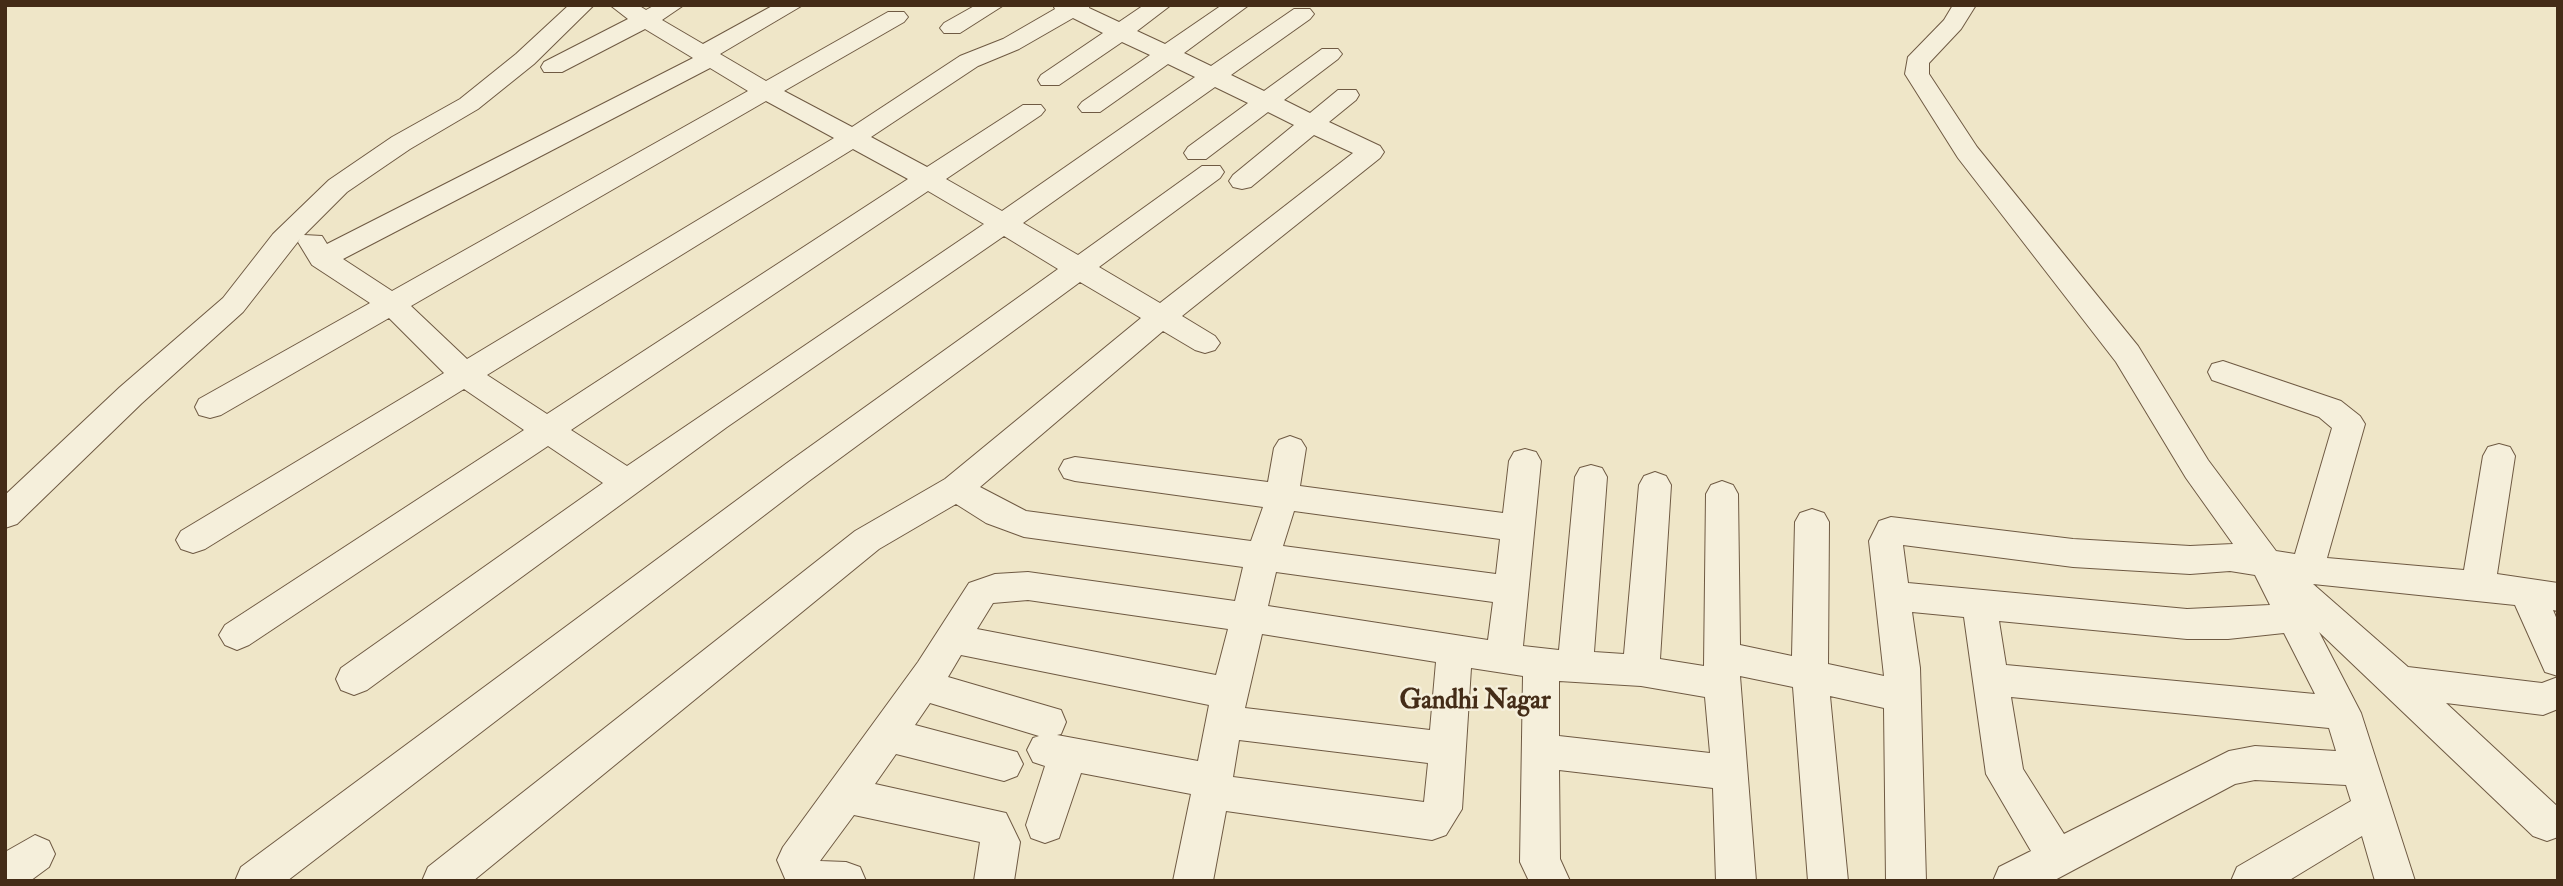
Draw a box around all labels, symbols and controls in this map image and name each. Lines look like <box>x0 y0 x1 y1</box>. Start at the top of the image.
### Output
district label: Gandhi Nagar <box>1399 686 1551 718</box>

